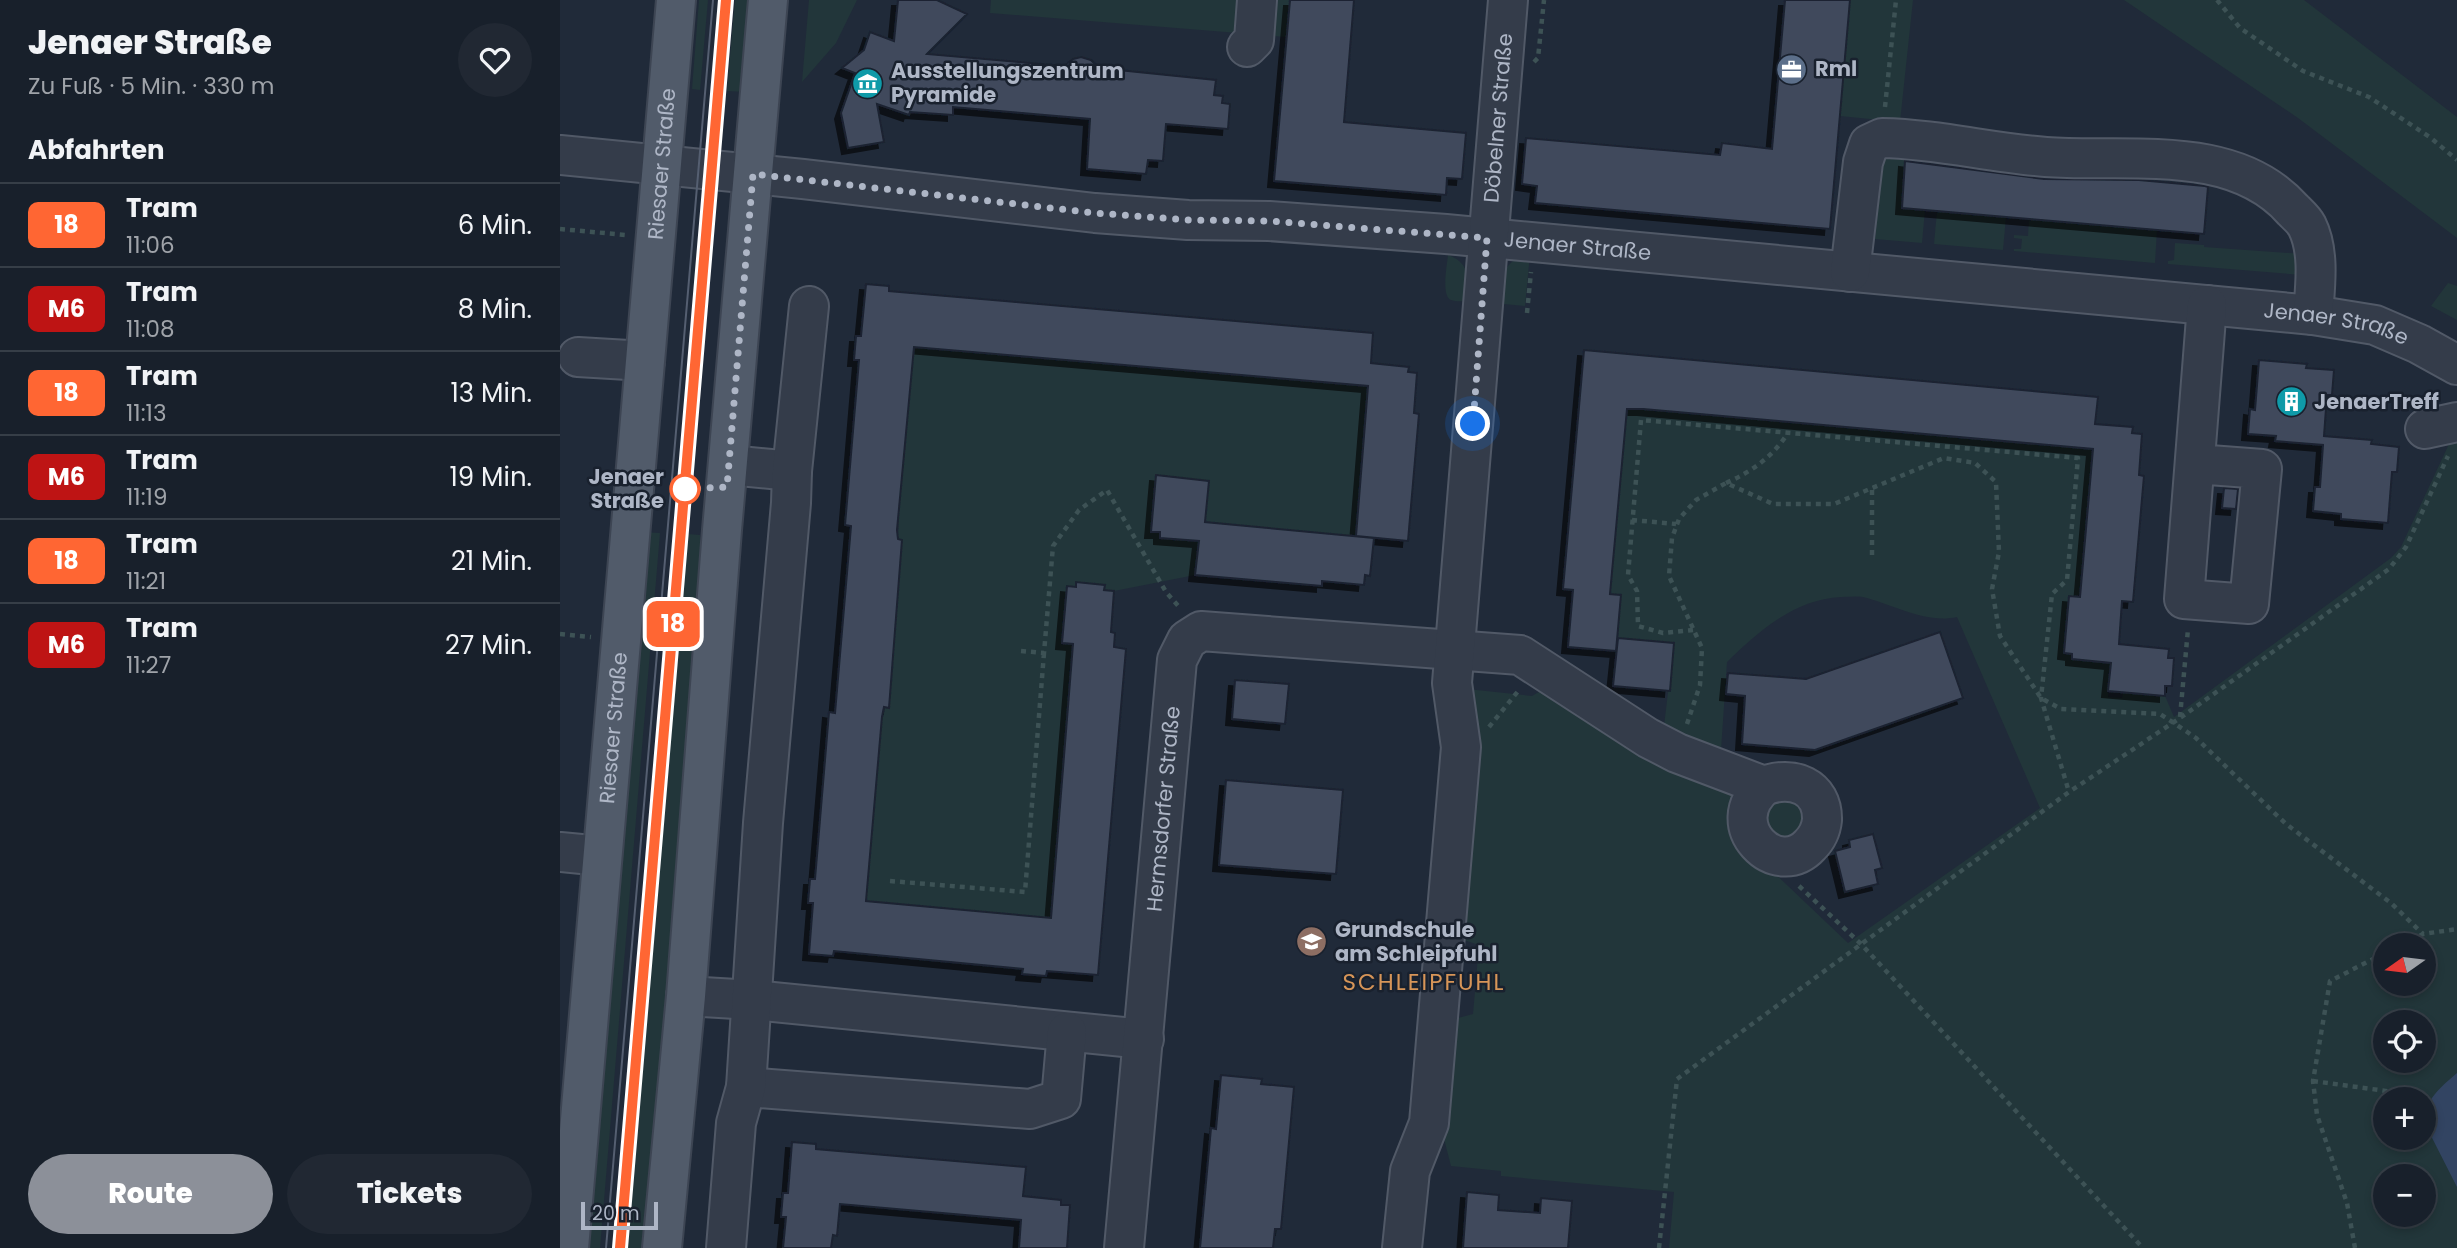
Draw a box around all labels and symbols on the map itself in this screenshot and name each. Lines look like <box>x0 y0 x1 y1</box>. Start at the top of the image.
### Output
street label: Döbelner Straße <box>1476 32 1519 204</box>
office icon: Rml <box>1775 52 1809 86</box>
place label: Rml <box>1815 54 1857 83</box>
place label: Ausstellungszentrum Pyramide <box>891 56 1124 109</box>
museum icon: Ausstellungszentrum Pyramide <box>851 66 885 100</box>
street label: Riesaer Straße <box>641 87 682 241</box>
street label: Jenaer Straße <box>1503 224 1652 267</box>
street label: Jenaer Straße <box>2262 295 2413 352</box>
building icon: JenaerTreff <box>2274 385 2308 419</box>
place label: JenaerTreff <box>2314 387 2439 416</box>
your location <box>1455 406 1490 441</box>
place label: Jenaer Straße <box>589 462 664 515</box>
marker: Jenaer Straße <box>670 474 700 504</box>
line badge: 18 <box>642 601 704 647</box>
street label: Riesaer Straße <box>592 651 634 805</box>
street label: Hermsdorfer Straße <box>1139 705 1187 913</box>
place label: Grundschule am Schleipfuhl <box>1335 915 1497 968</box>
school or university icon: Grundschule am Schleipfuhl <box>1295 925 1329 959</box>
north arrow <box>2373 933 2436 996</box>
district label: SCHLEIPFUHL <box>1343 966 1505 998</box>
scale bar <box>581 1199 658 1231</box>

